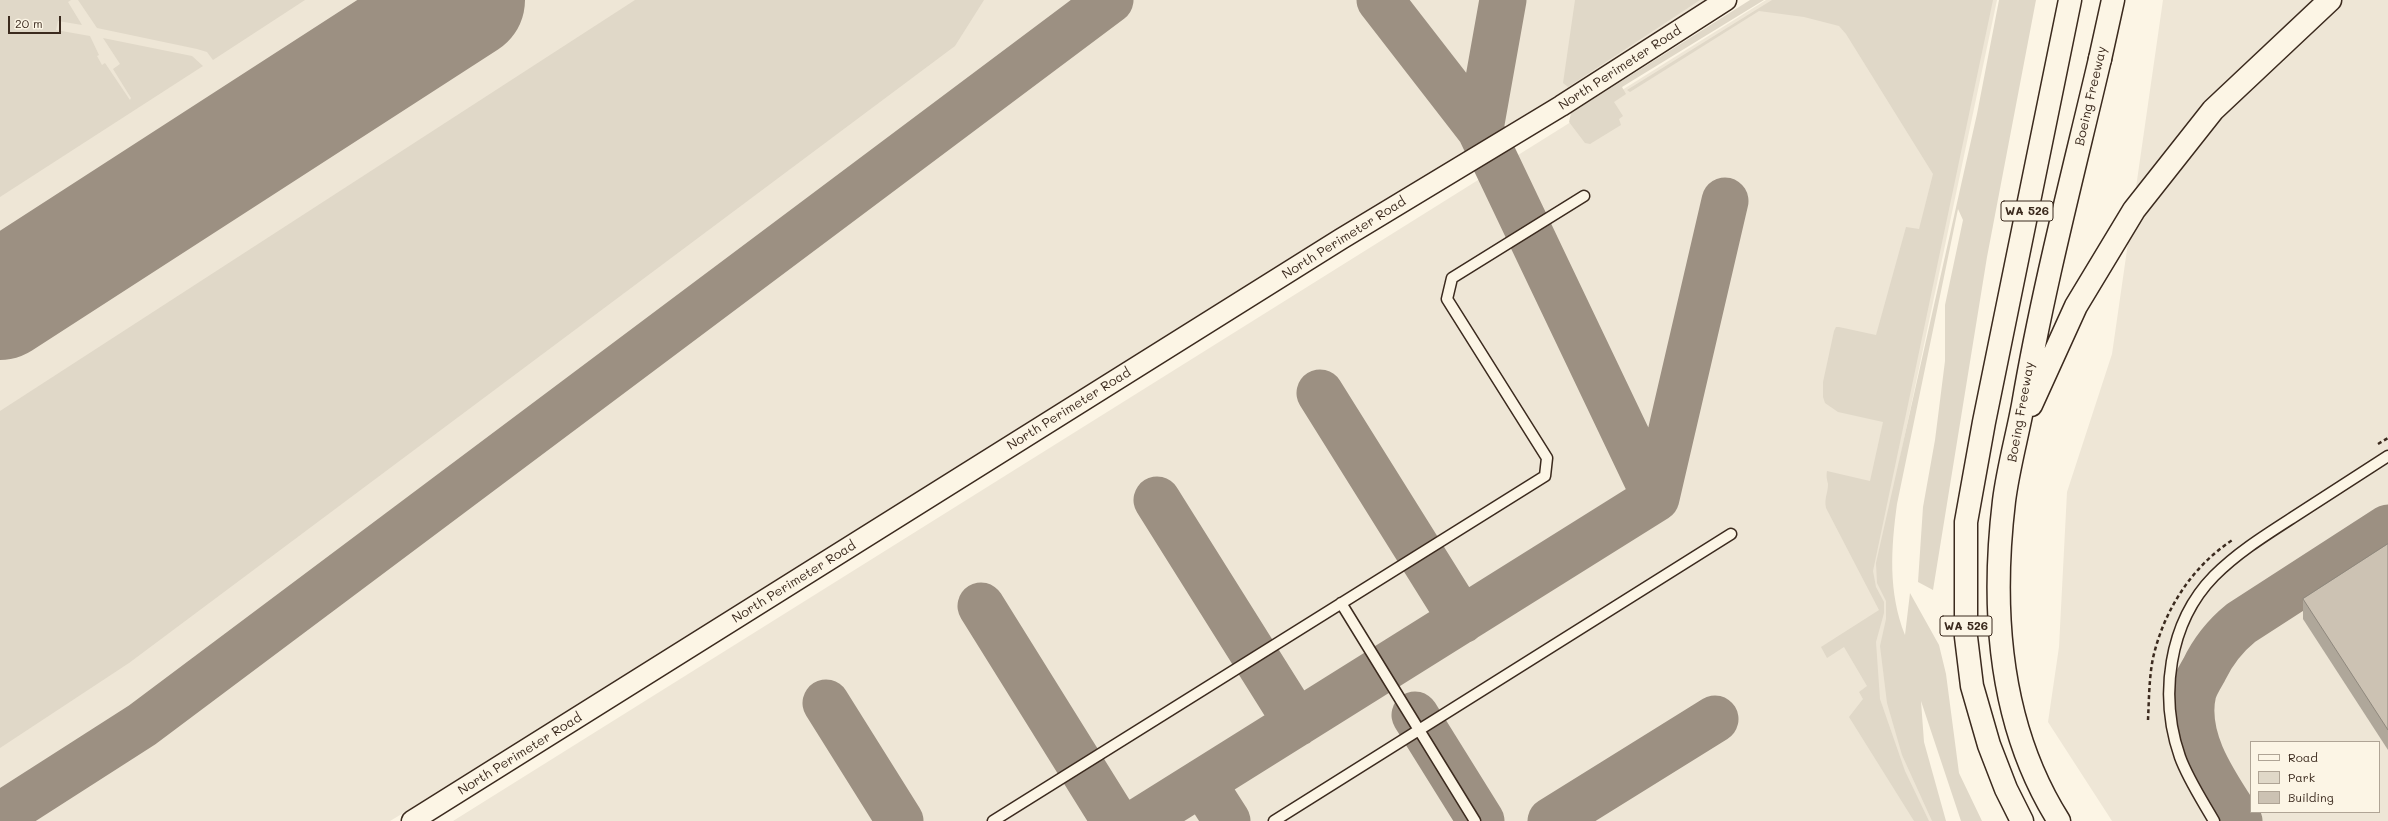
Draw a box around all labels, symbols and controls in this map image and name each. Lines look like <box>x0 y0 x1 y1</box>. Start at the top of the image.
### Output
scale bar <box>10 8 63 34</box>
text: 20 m <box>15 15 43 31</box>
street label: North Perimeter Road <box>1556 23 1684 113</box>
street label: Boeing Freeway <box>2072 45 2110 147</box>
street label: North Perimeter Road <box>1279 194 1409 282</box>
road number: WA 526 <box>2001 201 2053 221</box>
street label: Boeing Freeway <box>2004 361 2038 463</box>
street label: North Perimeter Road <box>1004 365 1134 453</box>
street label: North Perimeter Road <box>729 538 859 626</box>
road number: WA 526 <box>1940 616 1992 636</box>
street label: North Perimeter Road <box>455 710 585 798</box>
legend <box>2250 741 2380 813</box>
text: Road <box>2288 749 2318 765</box>
text: Park <box>2288 769 2315 785</box>
text: Building <box>2288 789 2334 805</box>

